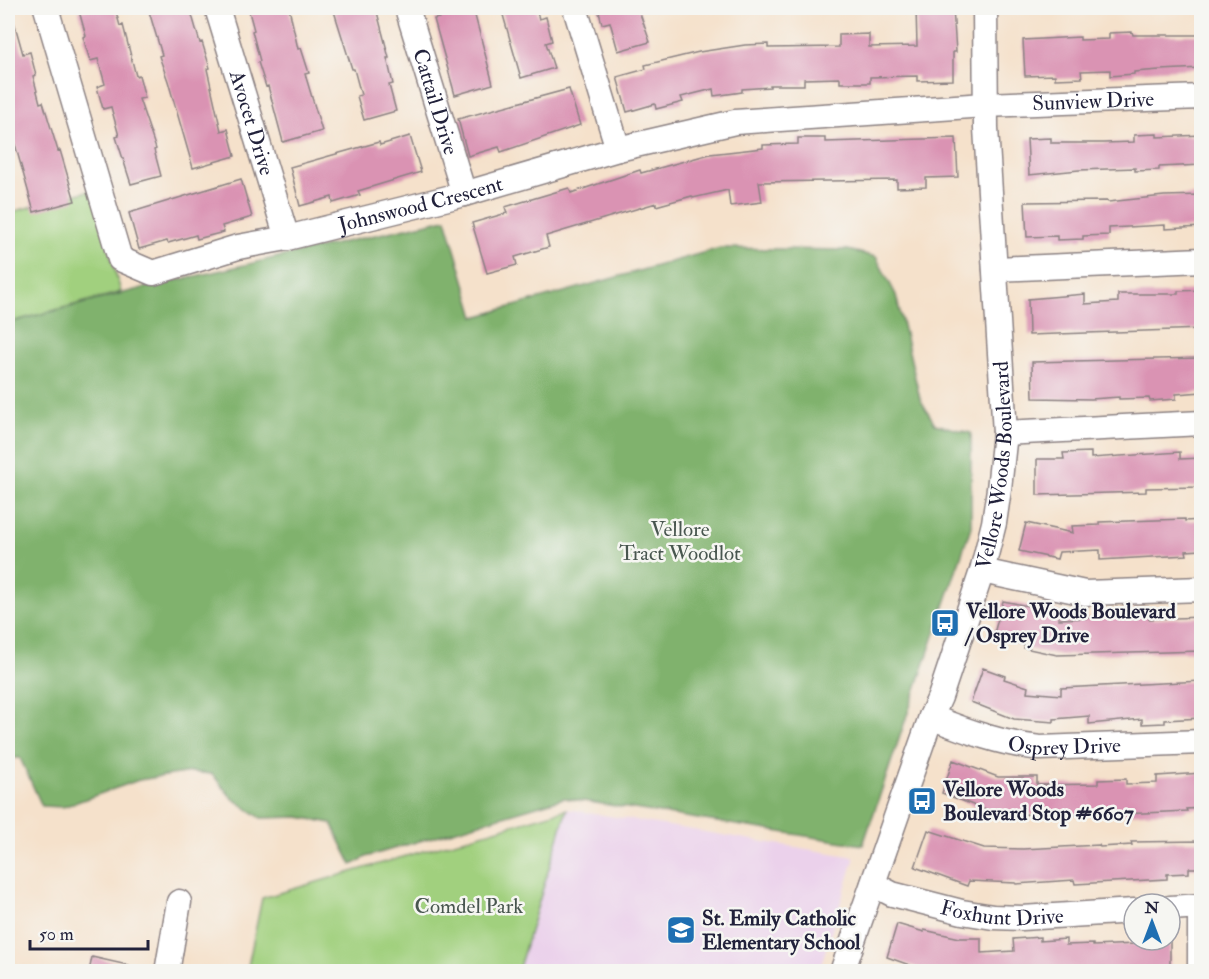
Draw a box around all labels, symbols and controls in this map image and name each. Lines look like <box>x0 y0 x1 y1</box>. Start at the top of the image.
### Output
street label: Cattail Drive <box>407 45 465 158</box>
street label: Avocet Drive <box>223 66 281 179</box>
street label: Sunview Drive <box>1032 85 1155 117</box>
street label: Johnswood Crescent <box>335 170 506 238</box>
street label: Vellore Woods Boulevard <box>969 360 1019 572</box>
park label: Vellore Tract Woodlot <box>619 516 741 567</box>
place label: Vellore Woods Boulevard / Osprey Drive <box>964 598 1176 649</box>
bus stop icon: Vellore Woods Boulevard / Osprey Drive <box>929 607 961 639</box>
street label: Osprey Drive <box>1006 730 1122 762</box>
place label: Vellore Woods Boulevard Stop #6607 <box>942 776 1134 827</box>
bus stop icon: Vellore Woods Boulevard Stop #6607 <box>906 785 938 817</box>
north arrow <box>1122 892 1182 952</box>
park label: Comdel Park <box>415 893 523 920</box>
street label: Foxhunt Drive <box>938 894 1065 932</box>
text: N <box>1144 898 1160 918</box>
place label: St. Emily Catholic Elementary School <box>702 905 861 956</box>
scale bar <box>30 913 148 951</box>
school or university icon: St. Emily Catholic Elementary School <box>665 914 697 946</box>
text: 50 m <box>39 923 74 946</box>

